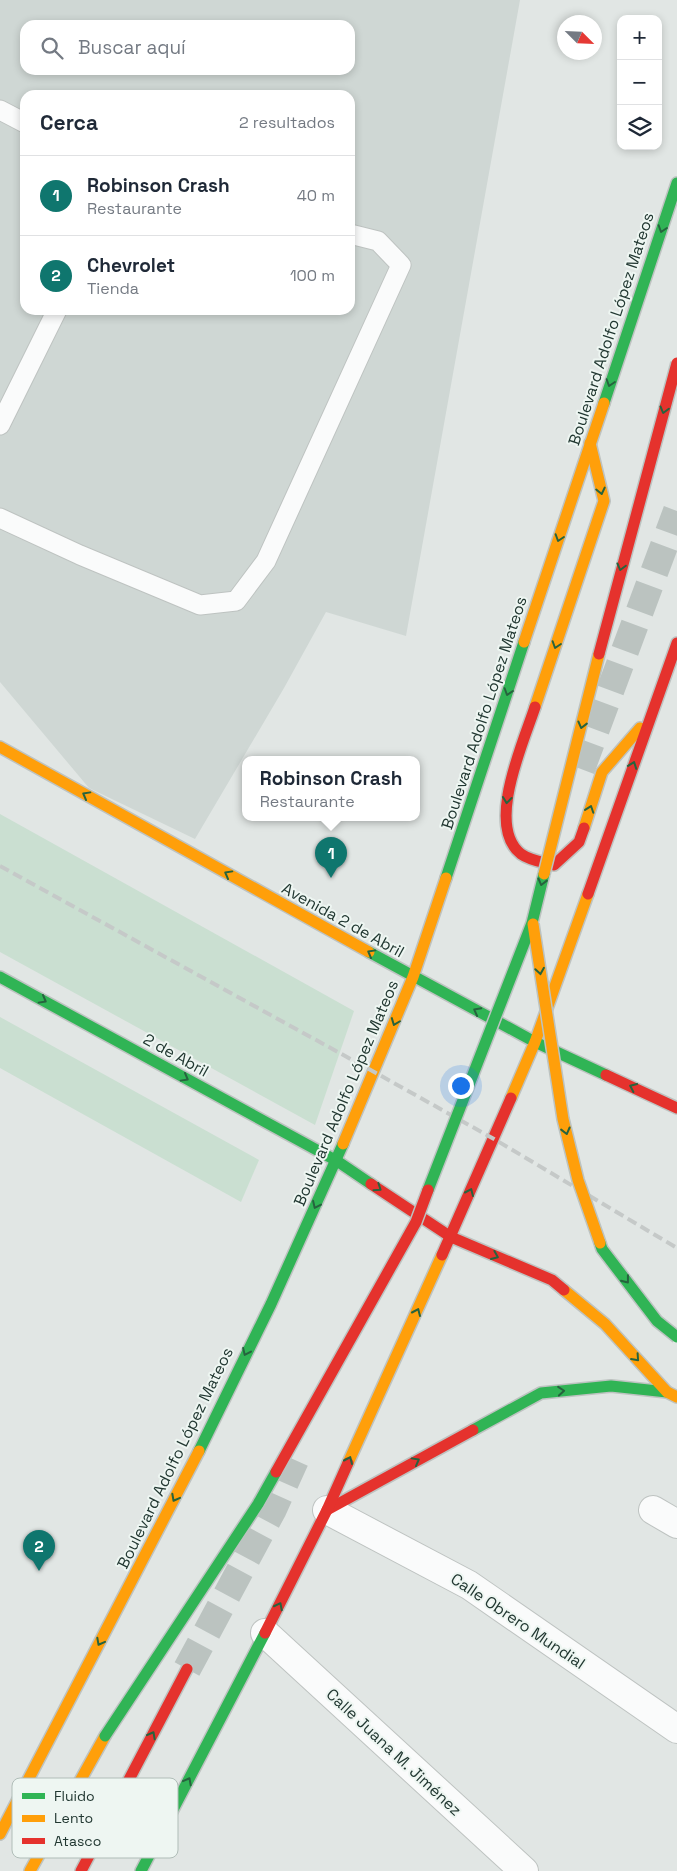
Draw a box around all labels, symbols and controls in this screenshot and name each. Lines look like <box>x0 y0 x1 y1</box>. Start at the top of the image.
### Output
north arrow <box>557 15 602 60</box>
map controls <box>617 15 662 150</box>
button: + <box>617 15 662 60</box>
search box <box>20 20 355 75</box>
icon: search <box>38 34 66 62</box>
text: Buscar aquí <box>78 35 186 60</box>
button: − <box>617 60 662 105</box>
button: layers <box>617 105 662 150</box>
text: Cerca <box>40 109 98 136</box>
text: 2 resultados <box>239 112 335 133</box>
text: Robinson Crash <box>87 173 230 198</box>
text: 1 <box>52 185 60 206</box>
text: 40 m <box>297 185 335 206</box>
text: Restaurante <box>87 198 182 219</box>
street label: Boulevard Adolfo López Mateos <box>563 210 659 448</box>
one-way arrow <box>657 225 667 233</box>
text: Chevrolet <box>87 253 175 278</box>
text: 2 <box>51 265 61 286</box>
text: 100 m <box>290 265 335 286</box>
text: Tienda <box>87 278 139 299</box>
one-way arrow <box>606 379 616 387</box>
one-way arrow <box>659 406 670 415</box>
one-way arrow <box>595 486 606 495</box>
one-way arrow <box>555 533 565 541</box>
one-way arrow <box>617 563 627 571</box>
street label: Boulevard Adolfo López Mateos <box>436 594 532 832</box>
one-way arrow <box>552 641 562 649</box>
one-way arrow <box>504 687 514 696</box>
one-way arrow <box>577 720 588 729</box>
popup <box>242 756 420 821</box>
one-way arrow <box>627 761 637 770</box>
text: Robinson Crash <box>260 766 402 791</box>
text: Restaurante <box>260 791 355 812</box>
one-way arrow <box>83 792 92 802</box>
one-way arrow <box>502 796 513 804</box>
one-way arrow <box>584 805 594 814</box>
pin: 1 <box>315 837 347 878</box>
one-way arrow <box>225 871 234 881</box>
street label: Avenida 2 de Abril <box>278 878 408 962</box>
one-way arrow <box>537 878 548 887</box>
one-way arrow <box>367 950 376 960</box>
one-way arrow <box>534 967 545 975</box>
street label: Boulevard Adolfo López Mateos <box>289 977 403 1209</box>
one-way arrow <box>37 994 46 1004</box>
one-way arrow <box>473 1007 482 1017</box>
one-way arrow <box>391 1018 401 1026</box>
street label: 2 de Abril <box>140 1028 212 1082</box>
one-way arrow <box>180 1072 189 1082</box>
your location <box>448 1073 474 1099</box>
one-way arrow <box>629 1083 638 1093</box>
one-way arrow <box>560 1127 571 1136</box>
one-way arrow <box>372 1182 381 1191</box>
one-way arrow <box>464 1188 475 1197</box>
one-way arrow <box>312 1200 322 1209</box>
one-way arrow <box>490 1249 499 1260</box>
one-way arrow <box>620 1274 628 1283</box>
one-way arrow <box>410 1308 421 1317</box>
street label: Boulevard Adolfo López Mateos <box>112 1344 238 1572</box>
one-way arrow <box>242 1347 252 1356</box>
one-way arrow <box>630 1352 639 1361</box>
one-way arrow <box>557 1386 565 1397</box>
one-way arrow <box>343 1456 354 1465</box>
one-way arrow <box>410 1457 419 1467</box>
one-way arrow <box>171 1493 181 1502</box>
pin: 2 <box>23 1530 55 1571</box>
street label: Calle Obrero Mundial <box>447 1568 589 1674</box>
one-way arrow <box>273 1602 283 1611</box>
one-way arrow <box>96 1637 106 1646</box>
street label: Calle Juana M. Jiménez <box>322 1684 466 1820</box>
one-way arrow <box>146 1731 156 1740</box>
one-way arrow <box>182 1777 192 1786</box>
legend <box>12 1778 178 1858</box>
text: Fluido <box>54 1787 95 1805</box>
text: Lento <box>54 1809 93 1827</box>
text: Atasco <box>54 1832 101 1850</box>

